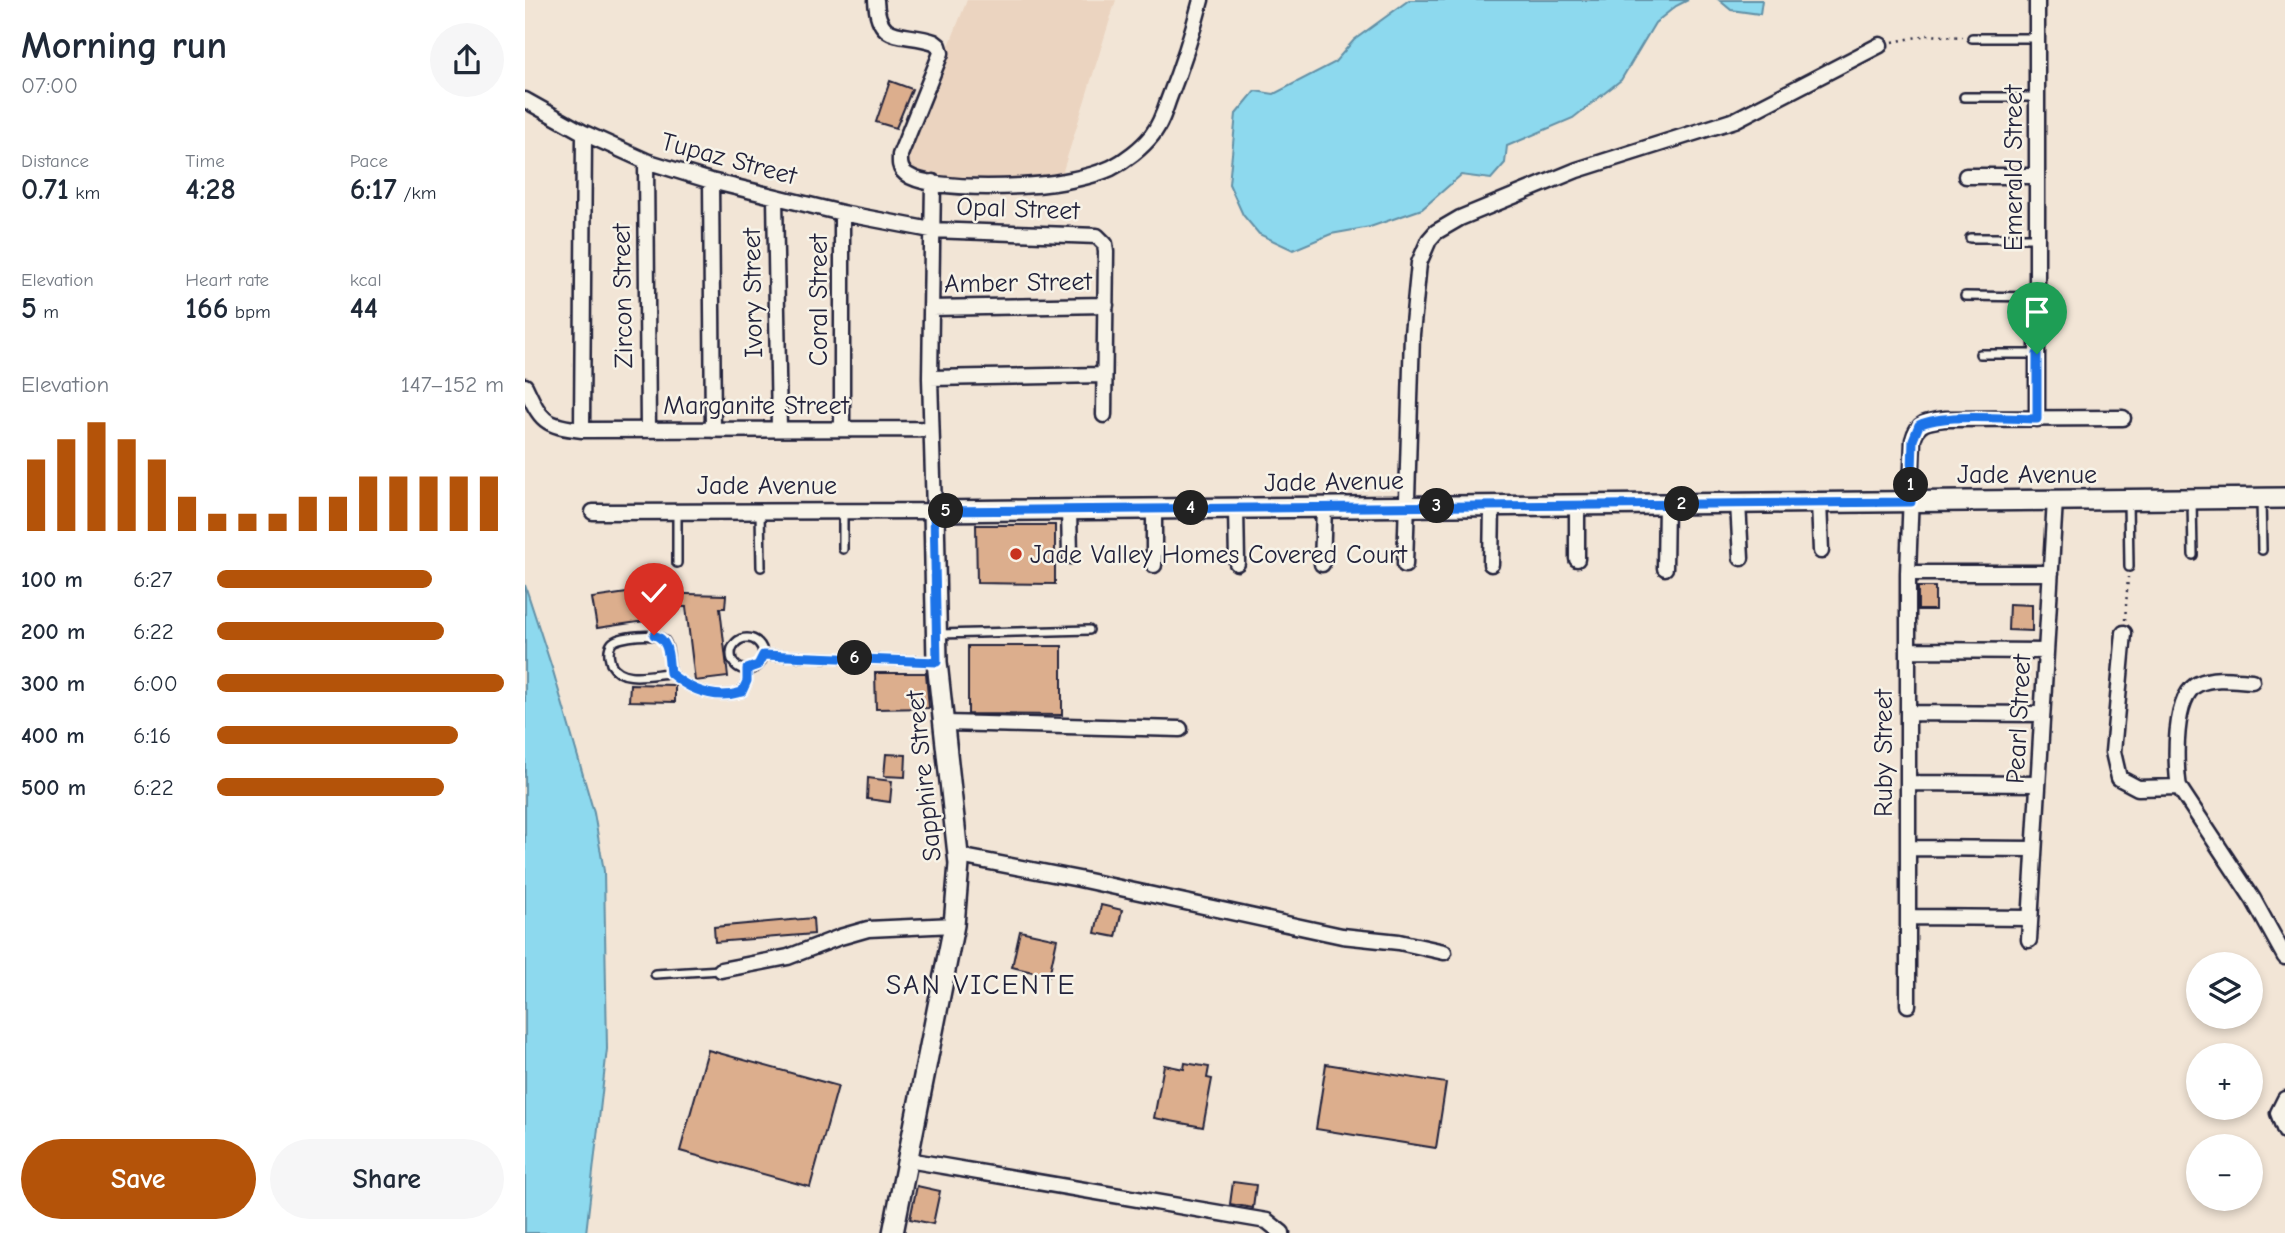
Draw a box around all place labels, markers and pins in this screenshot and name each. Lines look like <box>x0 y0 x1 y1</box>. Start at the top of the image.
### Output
pin <box>2007 282 2067 354</box>
pin: 1 <box>1893 468 1929 503</box>
pin: 2 <box>1665 486 1699 522</box>
pin: 3 <box>1419 489 1455 524</box>
pin: 4 <box>1173 490 1209 526</box>
pin: 5 <box>929 494 963 528</box>
place label: Jade Valley Homes Covered Court <box>1030 540 1408 570</box>
marker: Jade Valley Homes Covered Court <box>1008 546 1024 562</box>
pin <box>624 563 684 635</box>
pin: 6 <box>837 640 873 676</box>

